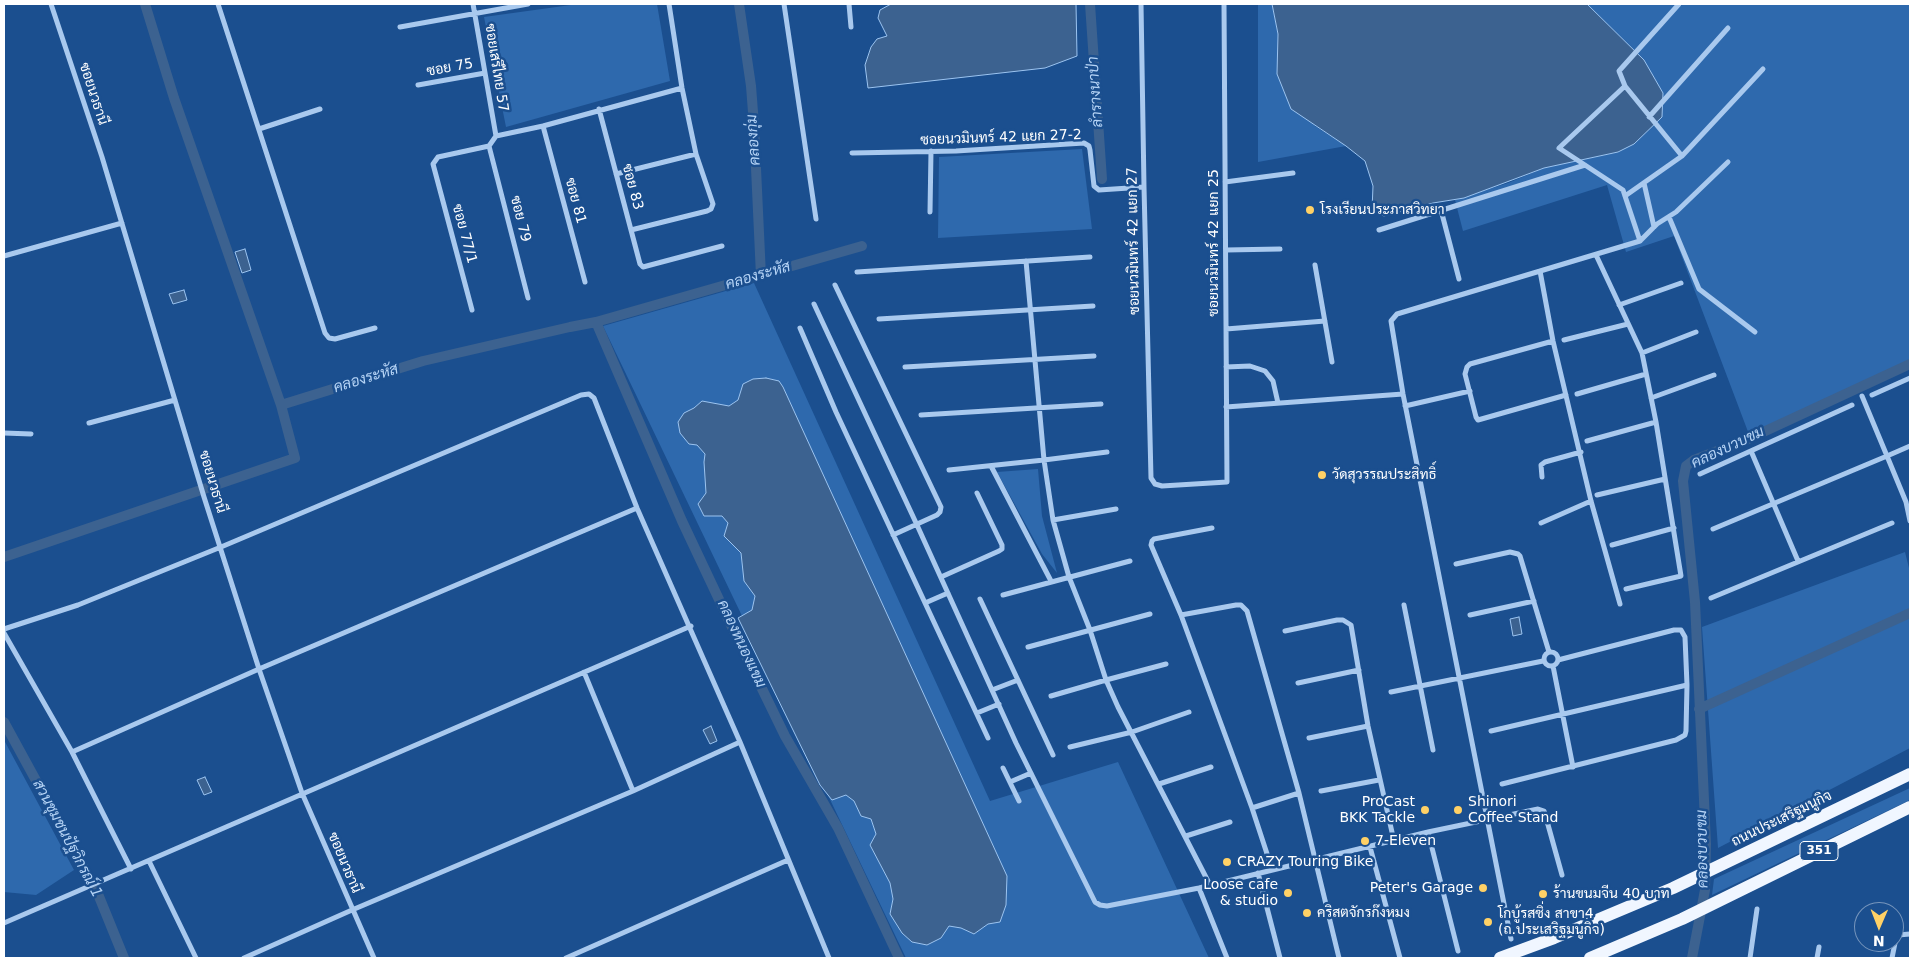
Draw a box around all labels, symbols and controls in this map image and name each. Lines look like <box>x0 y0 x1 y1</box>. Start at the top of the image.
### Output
street label: ซอยเสรีไทย 57 <box>481 23 511 113</box>
street label: ซอย 75 <box>425 56 475 80</box>
water label: ลำรางนาป่า <box>1085 56 1107 128</box>
street label: ซอยนวธานี <box>75 61 111 127</box>
water label: คลองกุ่ม <box>743 114 765 166</box>
street label: ซอยนวมินทร์ 42 แยก 27-2 <box>920 127 1082 149</box>
street label: ซอย 83 <box>618 162 646 212</box>
street label: ซอยนวมินทร์ 42 แยก 27 <box>1124 167 1144 315</box>
street label: ซอยนวมินทร์ 42 แยก 25 <box>1206 169 1222 317</box>
street label: ซอย 81 <box>561 176 589 226</box>
street label: ซอย 79 <box>506 194 534 244</box>
street label: ซอย 77/1 <box>448 202 480 266</box>
place label: โรงเรียนประภาสวิทยา <box>1320 202 1445 218</box>
marker: โรงเรียนประภาสวิทยา <box>1304 204 1316 216</box>
water label: คลองระหัส <box>723 258 793 294</box>
water label: คลองระหัส <box>331 361 401 397</box>
water label: คลองบวบขม <box>1689 423 1767 473</box>
street label: ซอยนวธานี <box>195 449 229 515</box>
place label: วัดสุวรรณประสิทธิ์ <box>1332 467 1436 483</box>
marker: วัดสุวรรณประสิทธิ์ <box>1316 469 1328 481</box>
water label: คลองหนองแขม <box>713 597 769 691</box>
water label: สวนชุมชนปัฐวิกรณ์ 1 <box>28 777 106 901</box>
street label: ถนนประเสริฐมนูกิจ <box>1729 787 1835 851</box>
place label: ProCast BKK Tackle <box>1339 794 1415 826</box>
place label: Shinori Coffee Stand <box>1468 794 1558 826</box>
marker: ProCast BKK Tackle <box>1419 804 1431 816</box>
marker: Shinori Coffee Stand <box>1452 804 1464 816</box>
water label: คลองบวบขม <box>1693 810 1713 888</box>
street label: ซอยนวธานี <box>324 830 364 896</box>
place label: 7-Eleven <box>1375 833 1436 849</box>
marker: 7-Eleven <box>1359 835 1371 847</box>
road number: 351 <box>1800 841 1838 860</box>
place label: CRAZY Touring Bike <box>1237 854 1373 870</box>
marker: CRAZY Touring Bike <box>1221 856 1233 868</box>
place label: Loose cafe & studio <box>1203 877 1278 910</box>
place label: Peter's Garage <box>1370 880 1473 896</box>
marker: Peter's Garage <box>1477 882 1489 894</box>
place label: ร้านขนมจีน 40 บาท <box>1553 886 1670 902</box>
marker: Loose cafe & studio <box>1282 887 1294 899</box>
marker: ร้านขนมจีน 40 บาท <box>1537 888 1549 900</box>
north arrow <box>1854 902 1904 952</box>
place label: คริสตจักรก๊งหมง <box>1317 905 1410 921</box>
place label: โกบู้รสซิ่ง สาขา4 (ถ.ประเสริฐมนูกิจ) <box>1498 906 1605 939</box>
marker: คริสตจักรก๊งหมง <box>1301 907 1313 919</box>
marker: โกบู้รสซิ่ง สาขา4 (ถ.ประเสริฐมนูกิจ) <box>1482 916 1494 928</box>
text: N <box>1873 933 1885 949</box>

